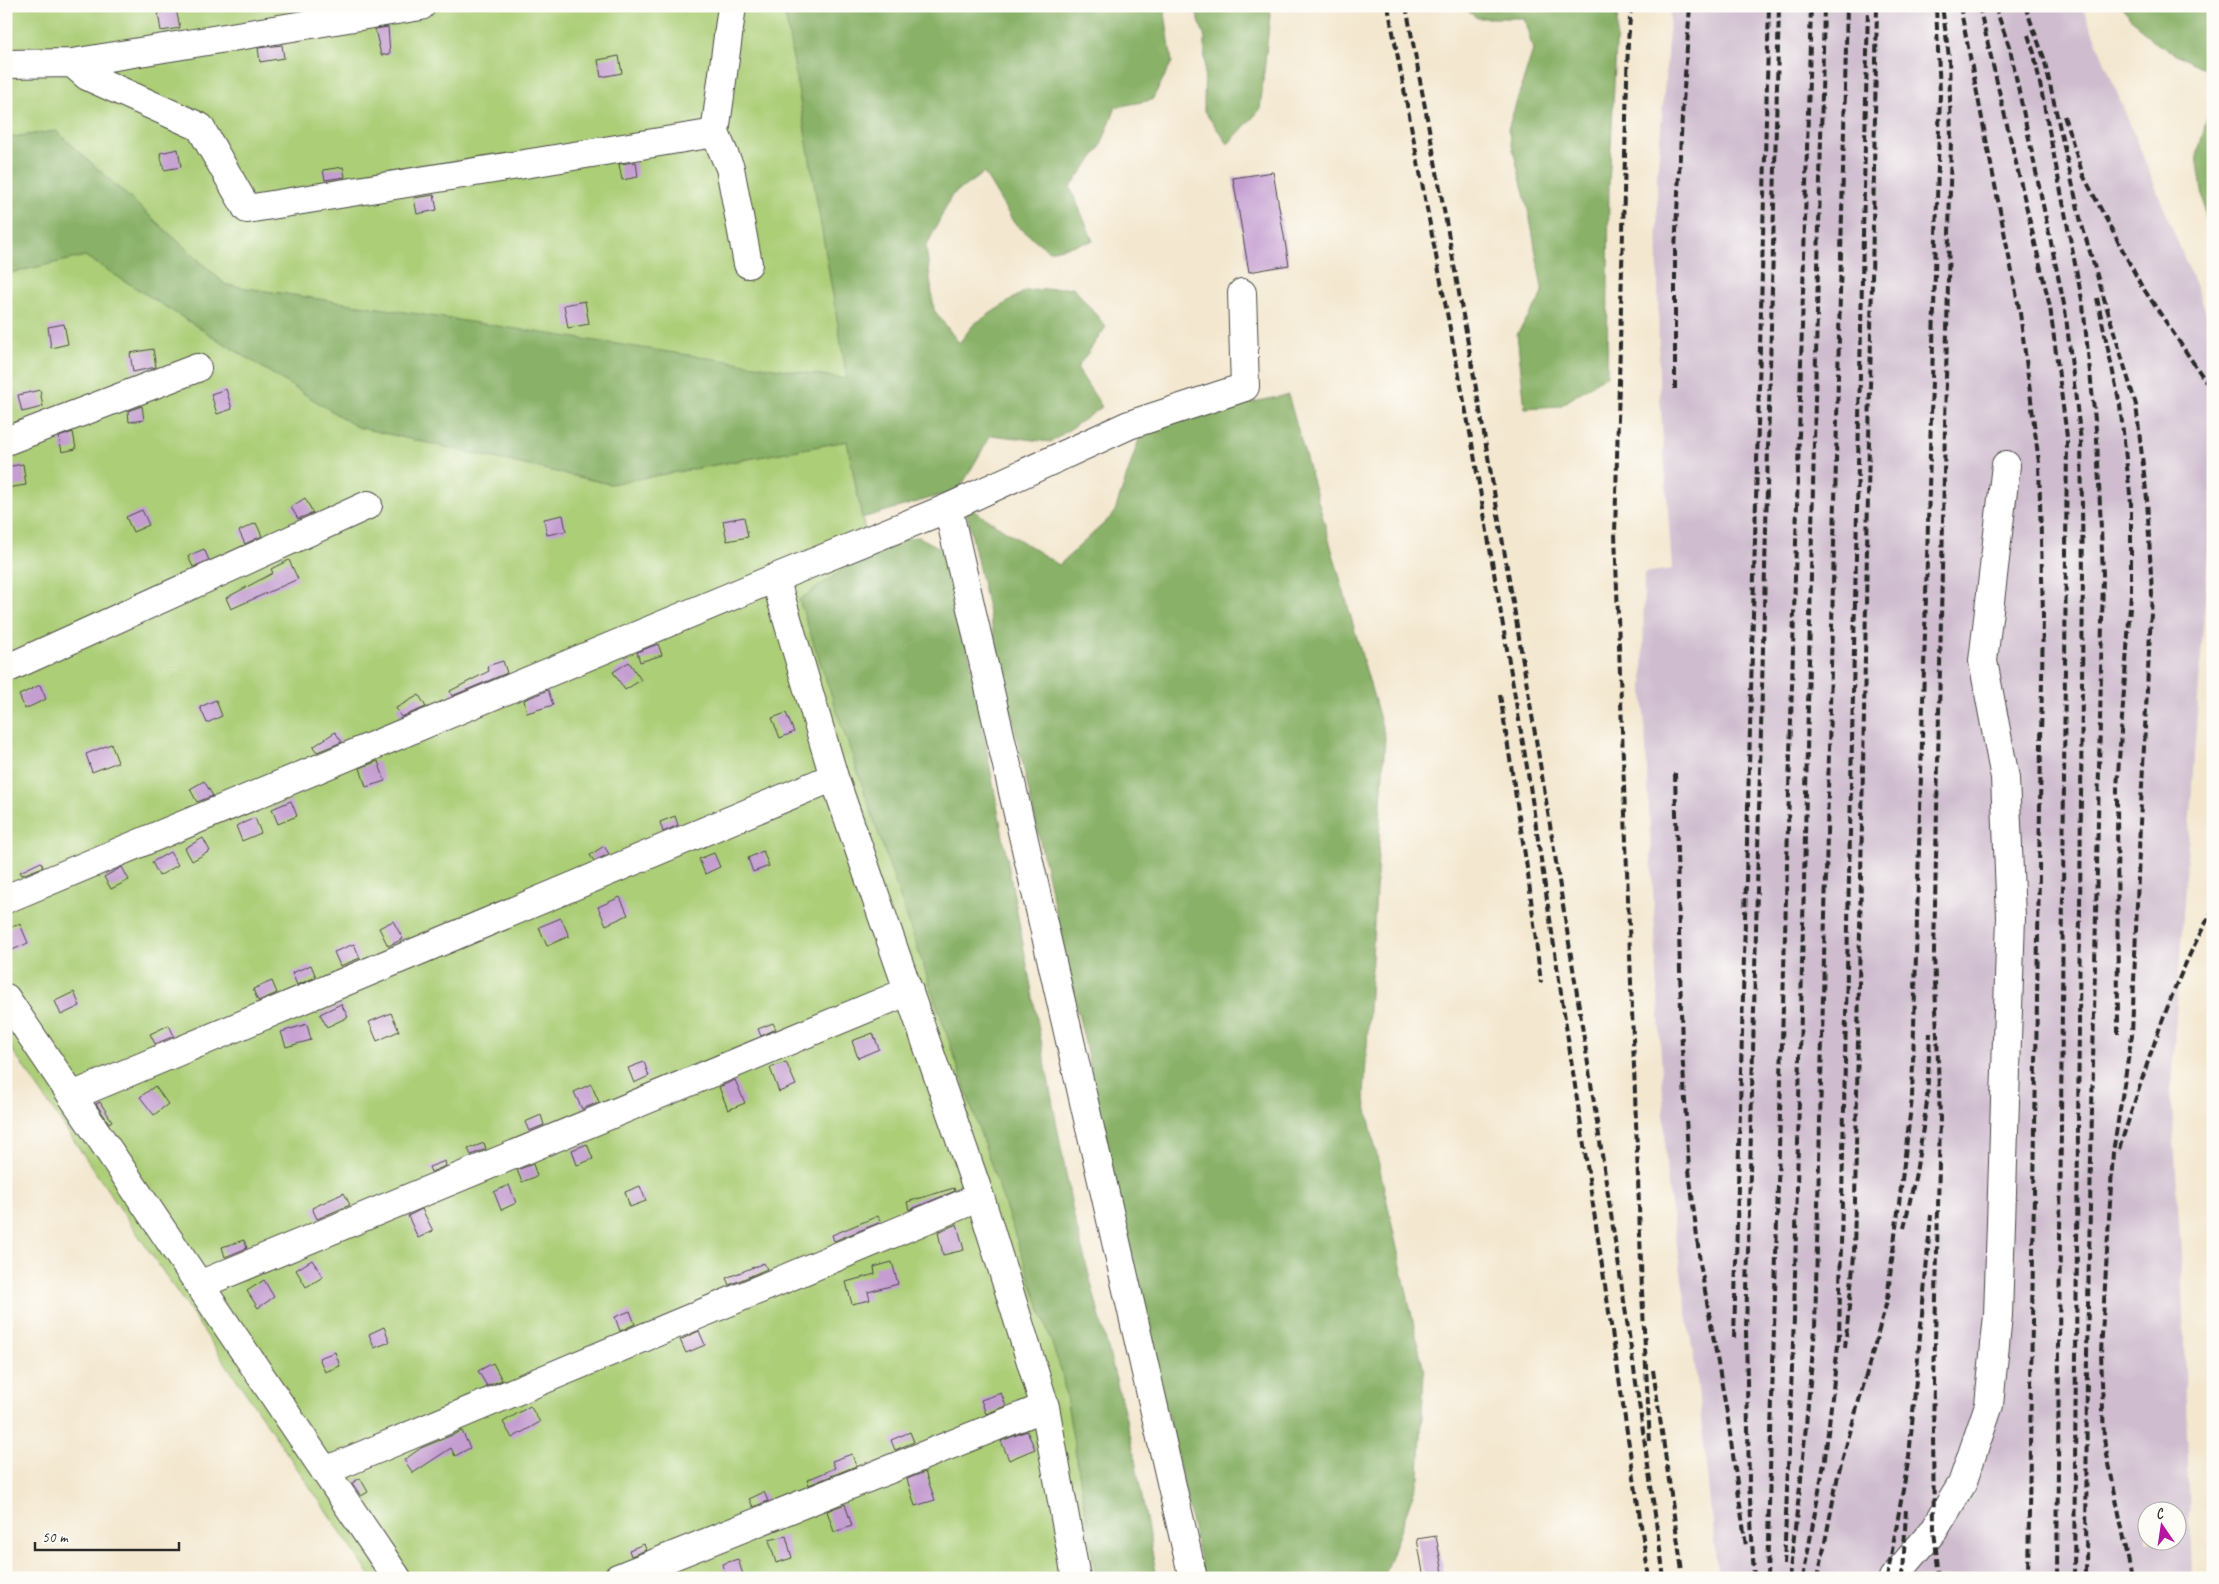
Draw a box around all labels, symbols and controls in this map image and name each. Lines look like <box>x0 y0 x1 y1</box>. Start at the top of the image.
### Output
north arrow <box>2136 1502 2186 1552</box>
text: С <box>2154 1504 2167 1523</box>
scale bar <box>35 1519 179 1551</box>
text: 50 m <box>42 1528 69 1547</box>

